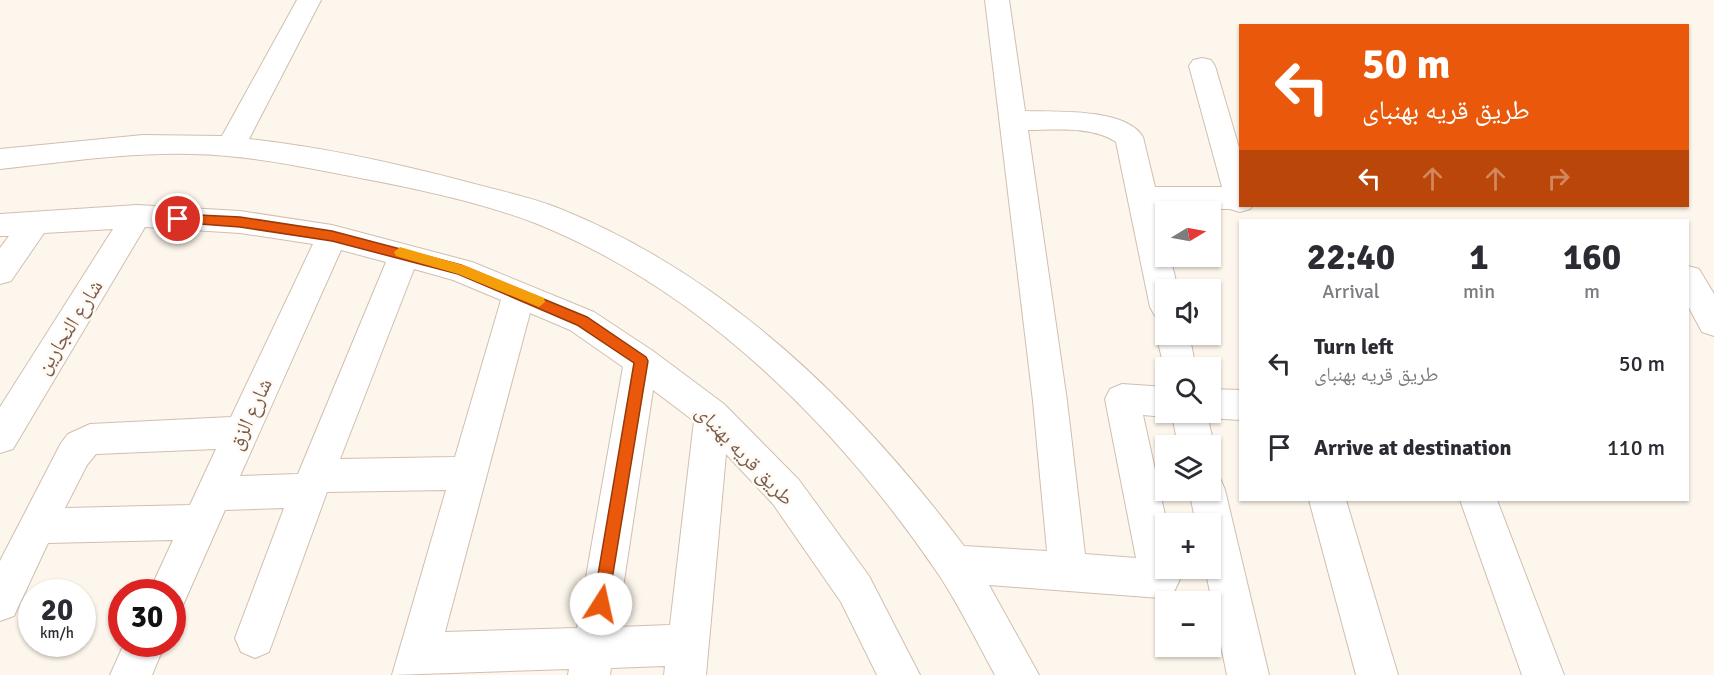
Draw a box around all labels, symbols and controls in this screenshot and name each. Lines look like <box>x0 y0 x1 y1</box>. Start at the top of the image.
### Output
text: 50 m <box>1362 39 1451 90</box>
icon: left <box>1263 48 1341 126</box>
text: طريق قريه بهنباى <box>1362 94 1530 127</box>
icon: left <box>1353 162 1386 195</box>
icon: ahead <box>1416 162 1449 195</box>
icon: ahead <box>1479 162 1512 195</box>
icon: right <box>1542 162 1575 195</box>
pin <box>152 193 203 244</box>
north arrow <box>1155 201 1221 267</box>
map controls <box>1155 201 1221 657</box>
icon: arrive <box>161 202 194 235</box>
text: 22:40 <box>1307 235 1395 280</box>
text: 1 <box>1469 235 1489 280</box>
text: 160 <box>1563 235 1621 280</box>
street label: شارع النجارين <box>30 275 108 379</box>
button: sound <box>1155 279 1221 345</box>
text: Arrival <box>1322 279 1380 304</box>
text: min <box>1463 279 1495 304</box>
text: m <box>1584 279 1600 304</box>
text: Turn left <box>1314 333 1394 360</box>
icon: left <box>1263 347 1296 380</box>
text: 50 m <box>1619 350 1665 377</box>
button: search <box>1155 357 1221 423</box>
text: طريق قريه بهنباى <box>1314 362 1438 387</box>
street label: شارع الزق <box>222 374 278 454</box>
street label: طريق قريه بهنباى <box>690 399 800 511</box>
icon: arrive <box>1263 431 1296 464</box>
text: Arrive at destination <box>1314 434 1511 461</box>
text: 110 m <box>1607 434 1665 461</box>
button: layers <box>1155 435 1221 501</box>
button: + <box>1155 513 1221 579</box>
position arrow <box>569 572 633 636</box>
speed limit sign: 30 <box>108 579 186 657</box>
button: − <box>1155 591 1221 657</box>
text: 20 <box>41 592 73 629</box>
text: km/h <box>40 624 74 642</box>

